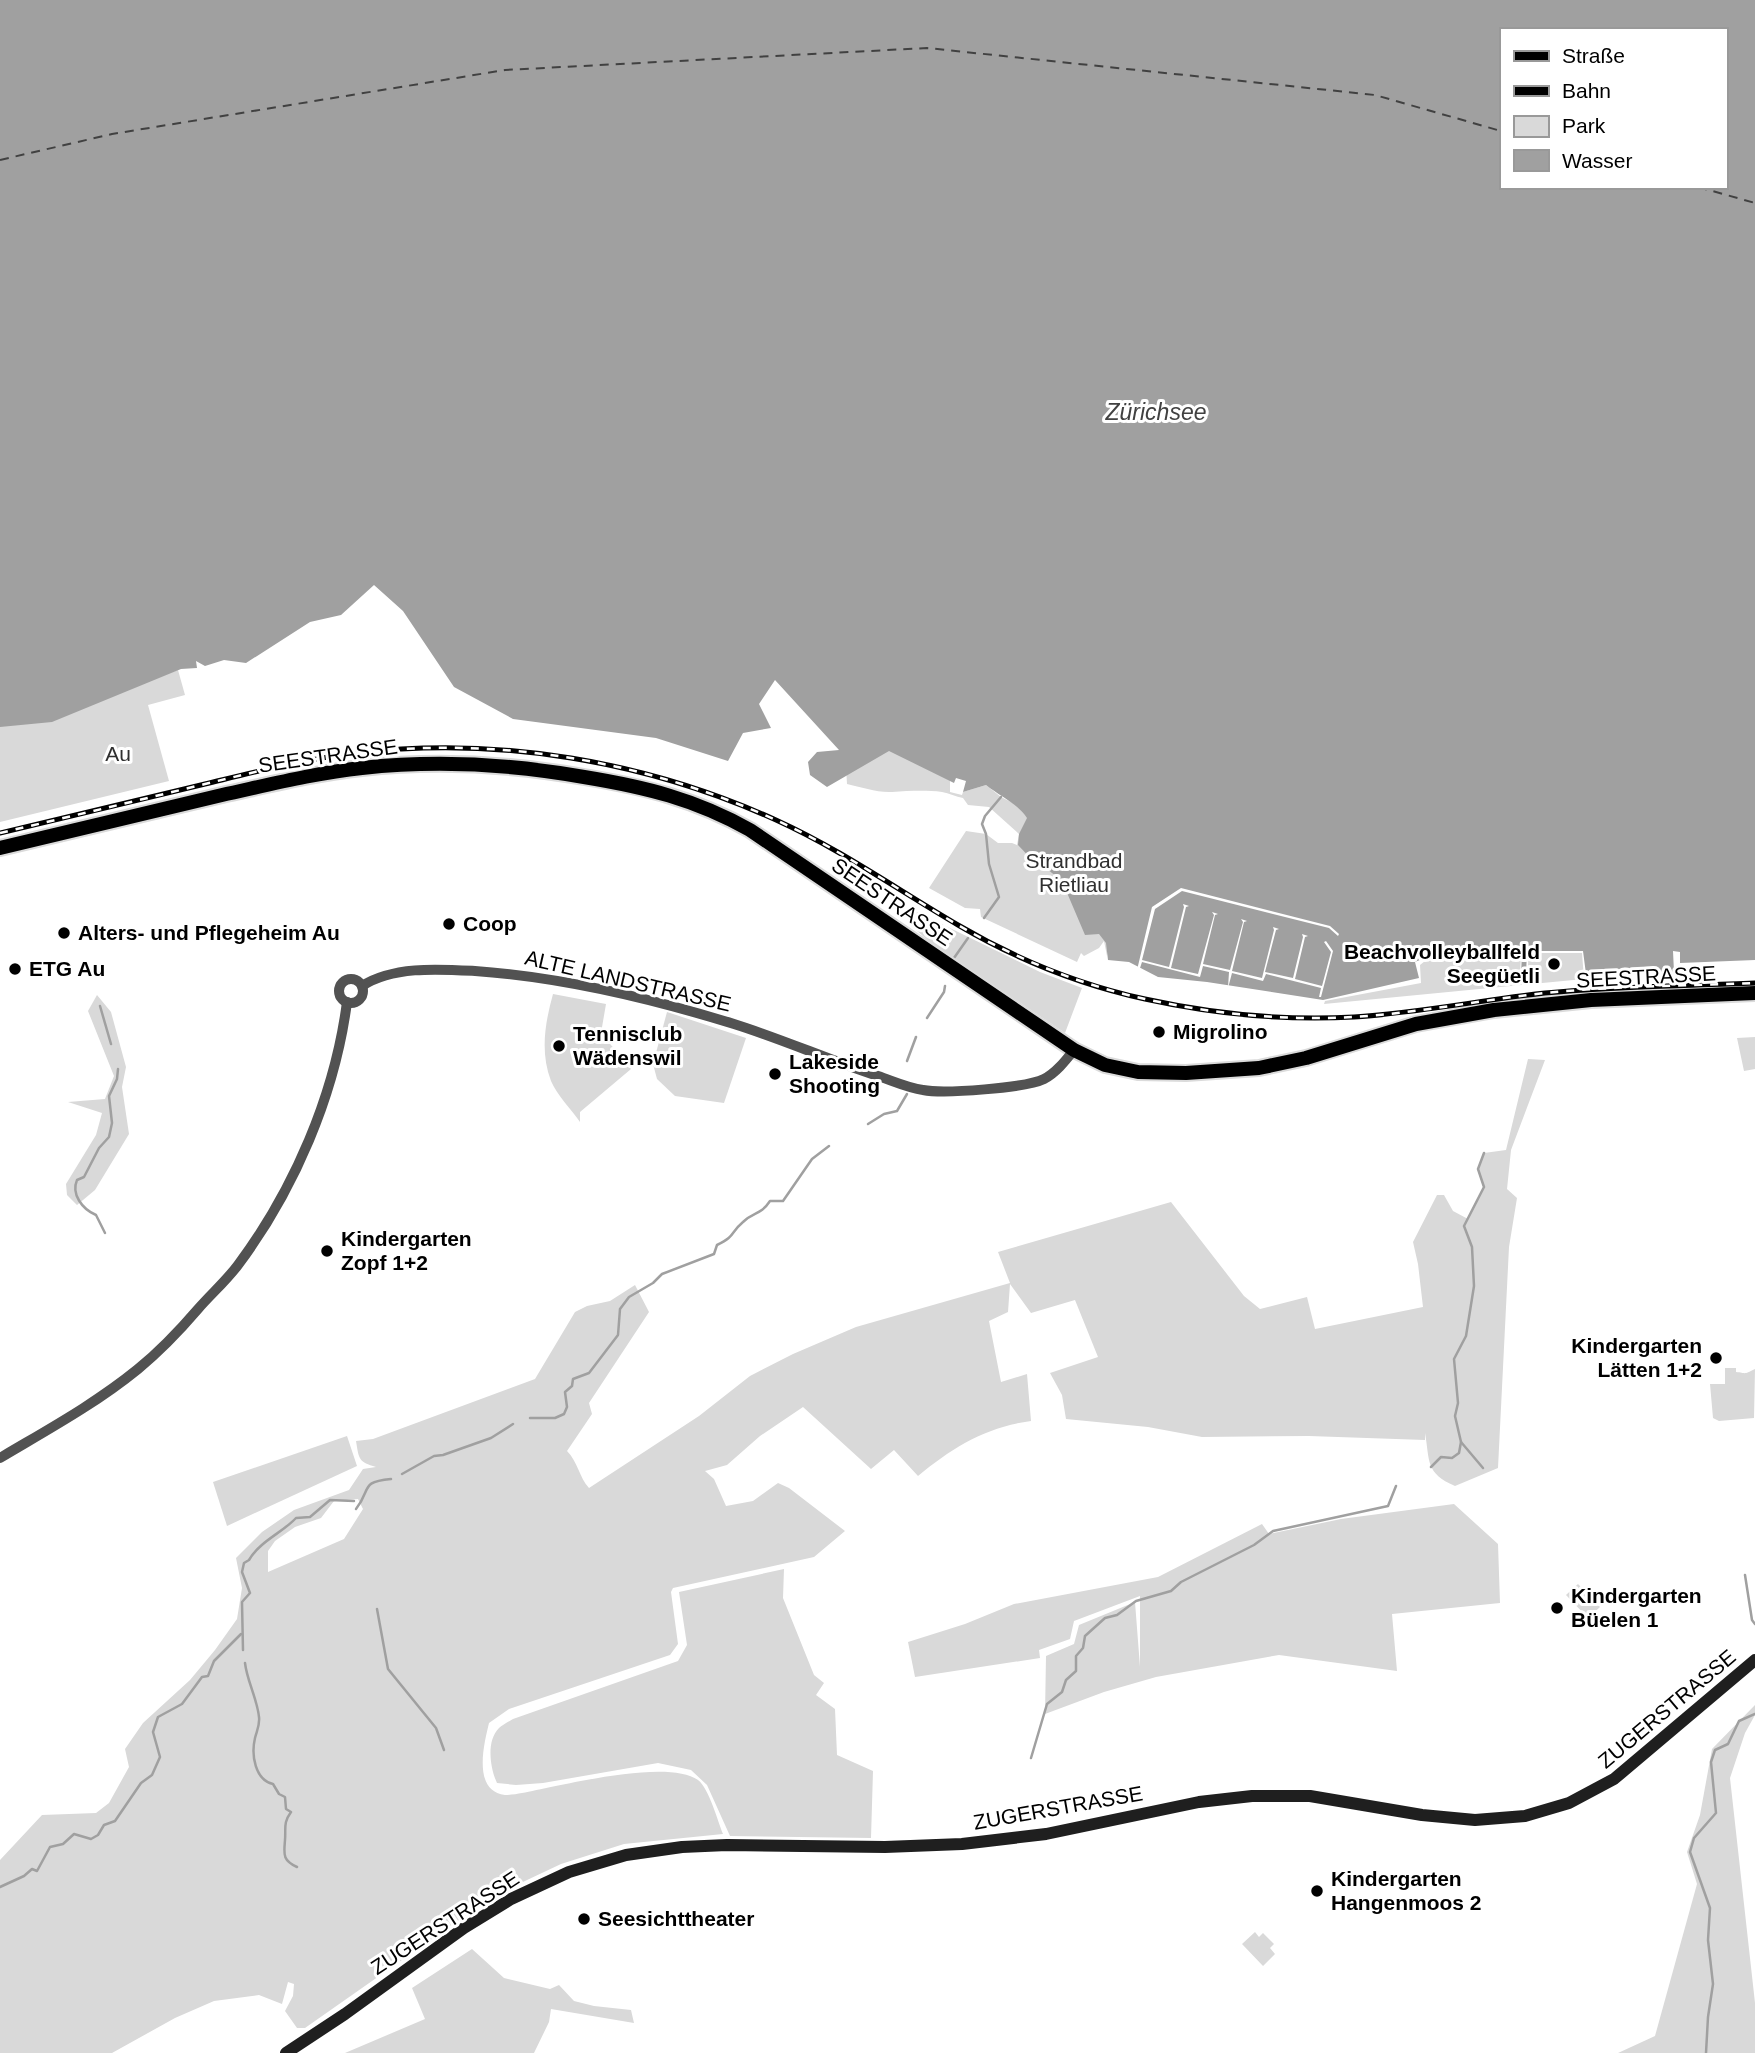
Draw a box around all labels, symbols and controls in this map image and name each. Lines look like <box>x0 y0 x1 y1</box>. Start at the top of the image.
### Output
legend <box>1500 28 1727 189</box>
text: Straße <box>1562 44 1625 67</box>
text: Bahn <box>1562 79 1611 102</box>
text: Park <box>1562 114 1606 137</box>
text: Wasser <box>1562 149 1632 172</box>
water label: Zürichsee <box>1105 399 1206 425</box>
street label: SEESTRASSE <box>257 734 399 777</box>
park label: Au <box>105 742 131 765</box>
park label: Strandbad Rietliau <box>1026 849 1122 896</box>
street label: SEESTRASSE <box>828 853 957 950</box>
place label: Coop <box>463 912 517 935</box>
marker: Coop <box>441 916 457 932</box>
place label: Alters- und Pflegeheim Au <box>78 921 340 944</box>
marker: Alters- und Pflegeheim Au <box>56 925 72 941</box>
place label: Beachvolleyballfeld Seegüetli <box>1344 940 1540 987</box>
street label: ALTE LANDSTRASSE <box>523 946 733 1015</box>
marker: Beachvolleyballfeld Seegüetli <box>1546 956 1562 972</box>
place label: ETG Au <box>29 957 105 980</box>
marker: ETG Au <box>7 961 23 977</box>
street label: SEESTRASSE <box>1575 961 1717 992</box>
place label: Migrolino <box>1173 1020 1267 1043</box>
place label: Tennisclub Wädenswil <box>573 1022 682 1069</box>
marker: Migrolino <box>1151 1024 1167 1040</box>
marker: Tennisclub Wädenswil <box>551 1038 567 1054</box>
place label: Lakeside Shooting <box>789 1050 880 1097</box>
marker: Lakeside Shooting <box>767 1066 783 1082</box>
place label: Kindergarten Zopf 1+2 <box>341 1227 472 1274</box>
marker: Kindergarten Zopf 1+2 <box>319 1243 335 1259</box>
place label: Kindergarten Lätten 1+2 <box>1571 1334 1702 1381</box>
marker: Kindergarten Lätten 1+2 <box>1708 1350 1724 1366</box>
place label: Kindergarten Büelen 1 <box>1571 1584 1702 1631</box>
marker: Kindergarten Büelen 1 <box>1549 1600 1565 1616</box>
street label: ZUGERSTRASSE <box>1594 1645 1740 1773</box>
street label: ZUGERSTRASSE <box>971 1781 1144 1834</box>
street label: ZUGERSTRASSE <box>367 1866 523 1979</box>
place label: Kindergarten Hangenmoos 2 <box>1331 1867 1482 1914</box>
marker: Kindergarten Hangenmoos 2 <box>1309 1883 1325 1899</box>
place label: Seesichttheater <box>598 1907 754 1930</box>
marker: Seesichttheater <box>576 1911 592 1927</box>

